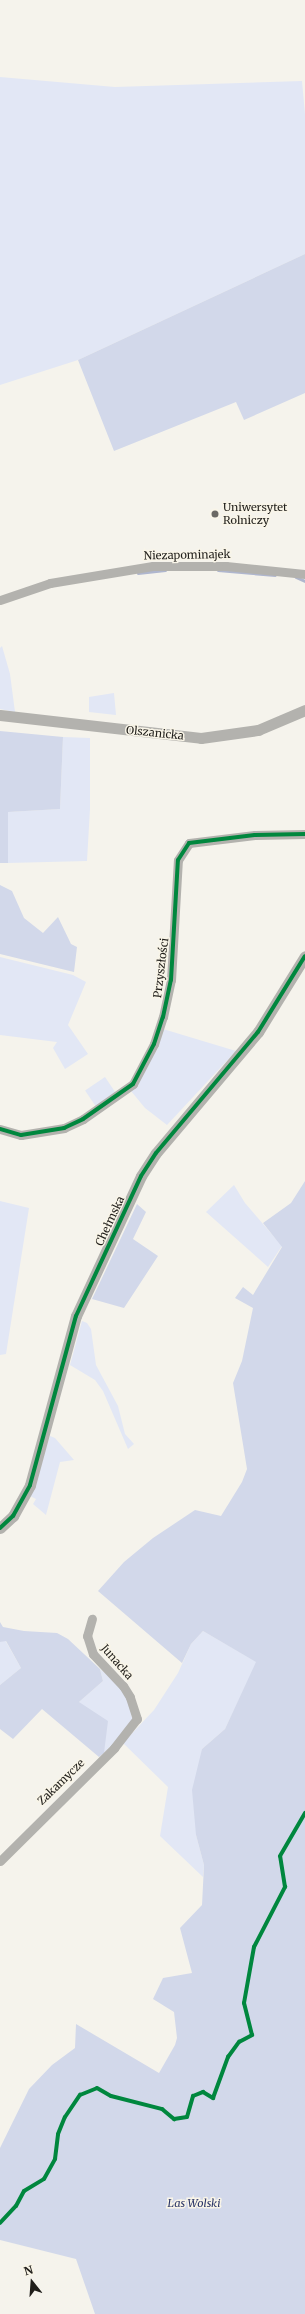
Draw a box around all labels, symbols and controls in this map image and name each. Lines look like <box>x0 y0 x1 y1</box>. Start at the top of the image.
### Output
place label: Uniwersytet Rolniczy <box>223 501 287 527</box>
marker: Uniwersytet Rolniczy <box>210 509 220 519</box>
street label: Niezapominajek <box>144 548 230 562</box>
street label: Olszanicka <box>126 723 184 743</box>
street label: Przyszłości <box>151 937 171 999</box>
street label: Chełmska <box>93 1194 127 1248</box>
street label: Junacka <box>98 1642 136 1682</box>
street label: Zakamycze <box>35 1756 87 1808</box>
park label: Las Wolski <box>168 2196 220 2210</box>
north arrow <box>12 2262 52 2302</box>
text: N <box>22 2263 35 2278</box>

